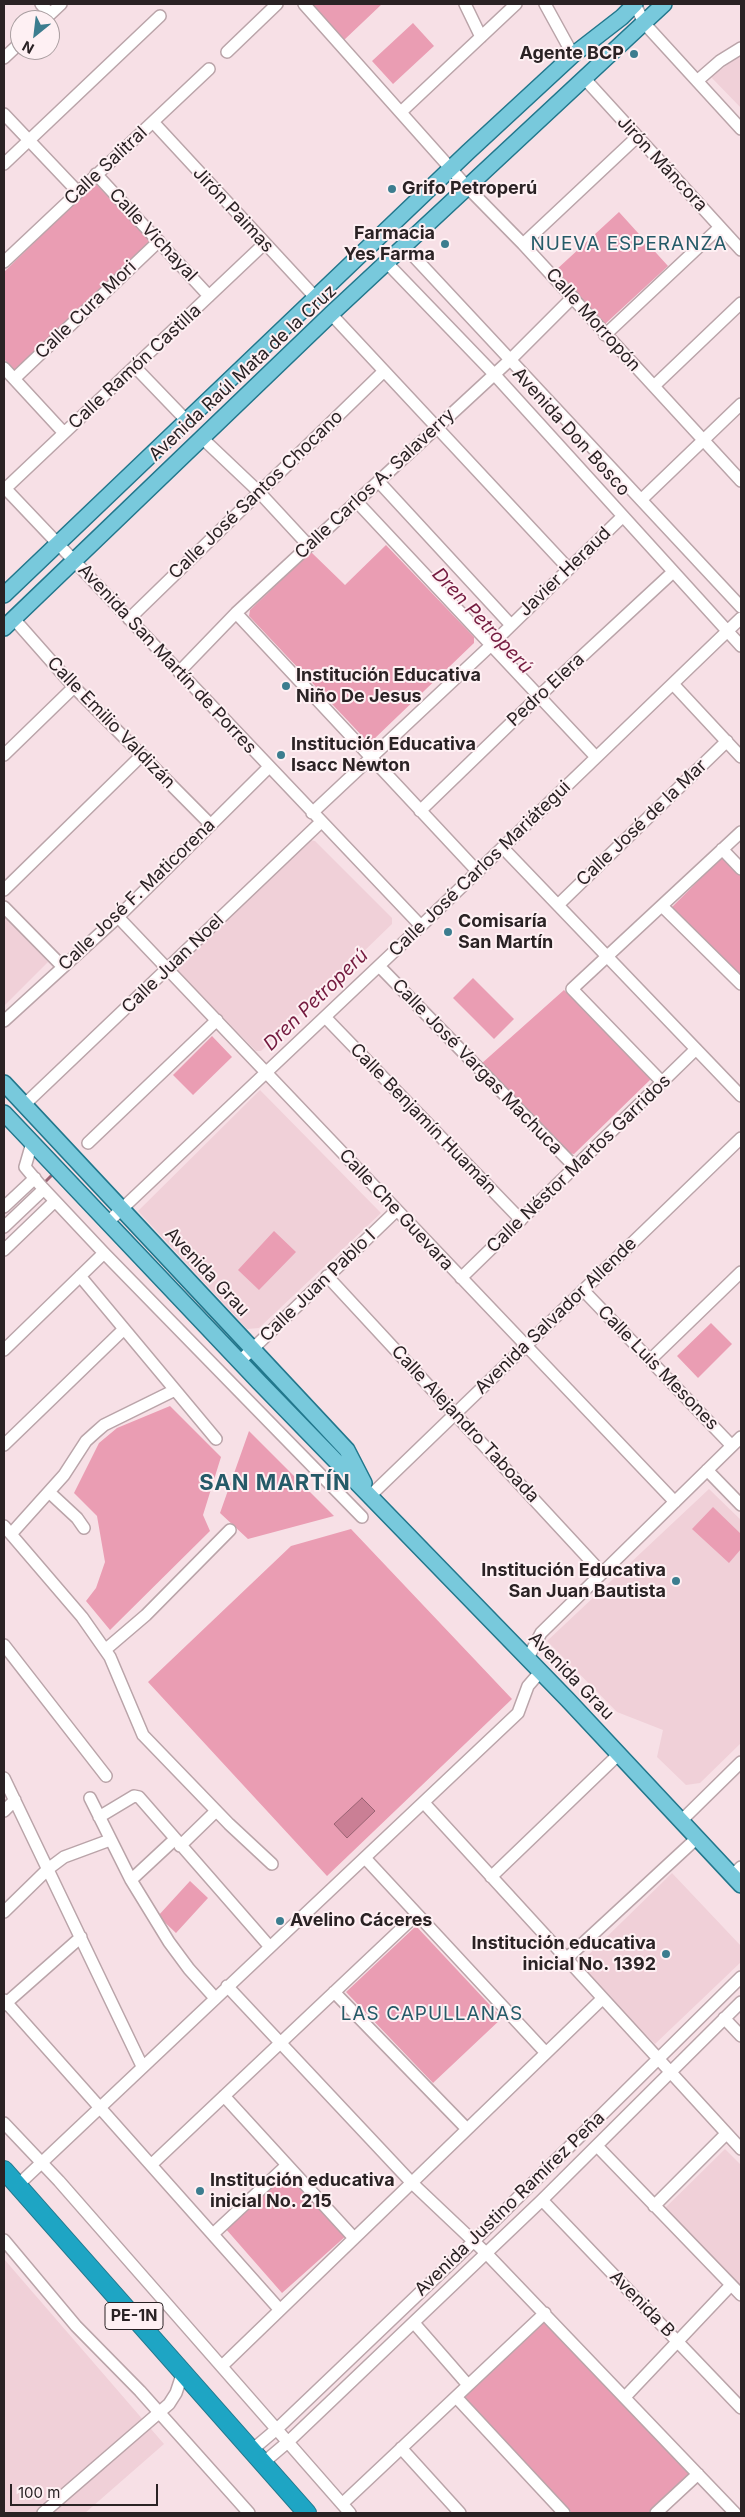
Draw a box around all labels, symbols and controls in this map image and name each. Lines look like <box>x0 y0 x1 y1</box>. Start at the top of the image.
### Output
north arrow <box>10 10 60 60</box>
text: N <box>19 38 37 58</box>
place label: Agente BCP <box>519 43 624 65</box>
marker: Agente BCP <box>628 48 640 60</box>
street label: Jirón Máncora <box>612 112 712 216</box>
street label: Calle Salitral <box>60 122 152 210</box>
street label: Jirón Paimas <box>188 163 278 257</box>
place label: Grifo Petroperú <box>402 178 537 200</box>
marker: Grifo Petroperú <box>386 183 398 195</box>
street label: Calle Vichayal <box>104 184 202 286</box>
place label: Farmacia Yes Farma <box>344 223 435 266</box>
district label: NUEVA ESPERANZA <box>529 233 729 255</box>
marker: Farmacia Yes Farma <box>439 238 451 250</box>
street label: Calle Cura Mori <box>31 256 141 364</box>
street label: Calle Morropón <box>541 264 645 376</box>
street label: Avenida Raúl Mata de la Cruz <box>145 280 341 466</box>
street label: Calle Ramón Castilla <box>64 300 206 434</box>
street label: Avenida Don Bosco <box>508 363 634 501</box>
street label: Calle Carlos A. Salaverry <box>291 404 459 564</box>
street label: Calle José Santos Chocano <box>164 406 348 584</box>
street label: Javier Heraud <box>515 523 615 621</box>
street label: Avenida San Martín de Porres <box>73 560 261 758</box>
water label: Dren Petroperú <box>427 563 537 679</box>
street label: Pedro Elera <box>503 649 589 731</box>
street label: Calle Emilio Valdizán <box>42 653 180 793</box>
place label: Institución Educativa Niño De Jesus <box>296 665 481 708</box>
marker: Institución Educativa Niño De Jesus <box>280 680 292 692</box>
place label: Institución Educativa Isacc Newton <box>291 734 476 776</box>
marker: Institución Educativa Isacc Newton <box>275 749 287 761</box>
street label: Calle José de la Mar <box>572 755 712 891</box>
street label: Calle José Carlos Mariátegui <box>385 777 575 961</box>
street label: Calle José F. Maticorena <box>54 815 220 975</box>
street label: Calle Juan Noel <box>117 910 229 1018</box>
place label: Comisaría San Martín <box>458 911 553 954</box>
marker: Comisaría San Martín <box>442 926 454 938</box>
water label: Dren Petroperú <box>259 944 373 1056</box>
street label: Calle José Vargas Machuca <box>387 975 567 1159</box>
street label: Calle Benjamín Huamán <box>345 1039 501 1199</box>
street label: Calle Néstor Martos Garridos <box>483 1070 675 1258</box>
street label: Calle Che Guevara <box>334 1145 458 1275</box>
street label: Avenida Grau <box>160 1223 254 1321</box>
street label: Calle Juan Pablo I <box>256 1225 380 1347</box>
street label: Avenida Salvador Allende <box>471 1233 641 1399</box>
street label: Calle Luis Mesones <box>593 1301 723 1435</box>
street label: Calle Alejandro Taboada <box>387 1341 543 1507</box>
district label: SAN MARTÍN <box>198 1470 352 1496</box>
place label: Institución Educativa San Juan Bautista <box>481 1560 666 1602</box>
marker: Institución Educativa San Juan Bautista <box>670 1575 682 1587</box>
street label: Avenida Grau <box>524 1628 618 1724</box>
place label: Avelino Cáceres <box>290 1910 432 1932</box>
marker: Avelino Cáceres <box>274 1915 286 1927</box>
place label: Institución educativa inicial No. 1392 <box>471 1933 656 1976</box>
marker: Institución educativa inicial No. 1392 <box>660 1948 672 1960</box>
district label: LAS CAPULLANAS <box>339 2003 525 2025</box>
street label: Avenida Justino Ramírez Peña <box>410 2107 610 2301</box>
place label: Institución educativa inicial No. 215 <box>210 2170 395 2212</box>
marker: Institución educativa inicial No. 215 <box>194 2185 206 2197</box>
street label: Avenida B <box>605 2266 679 2342</box>
road number: PE-1N <box>105 2302 163 2330</box>
scale bar <box>12 2474 160 2506</box>
text: 100 m <box>18 2483 60 2502</box>

